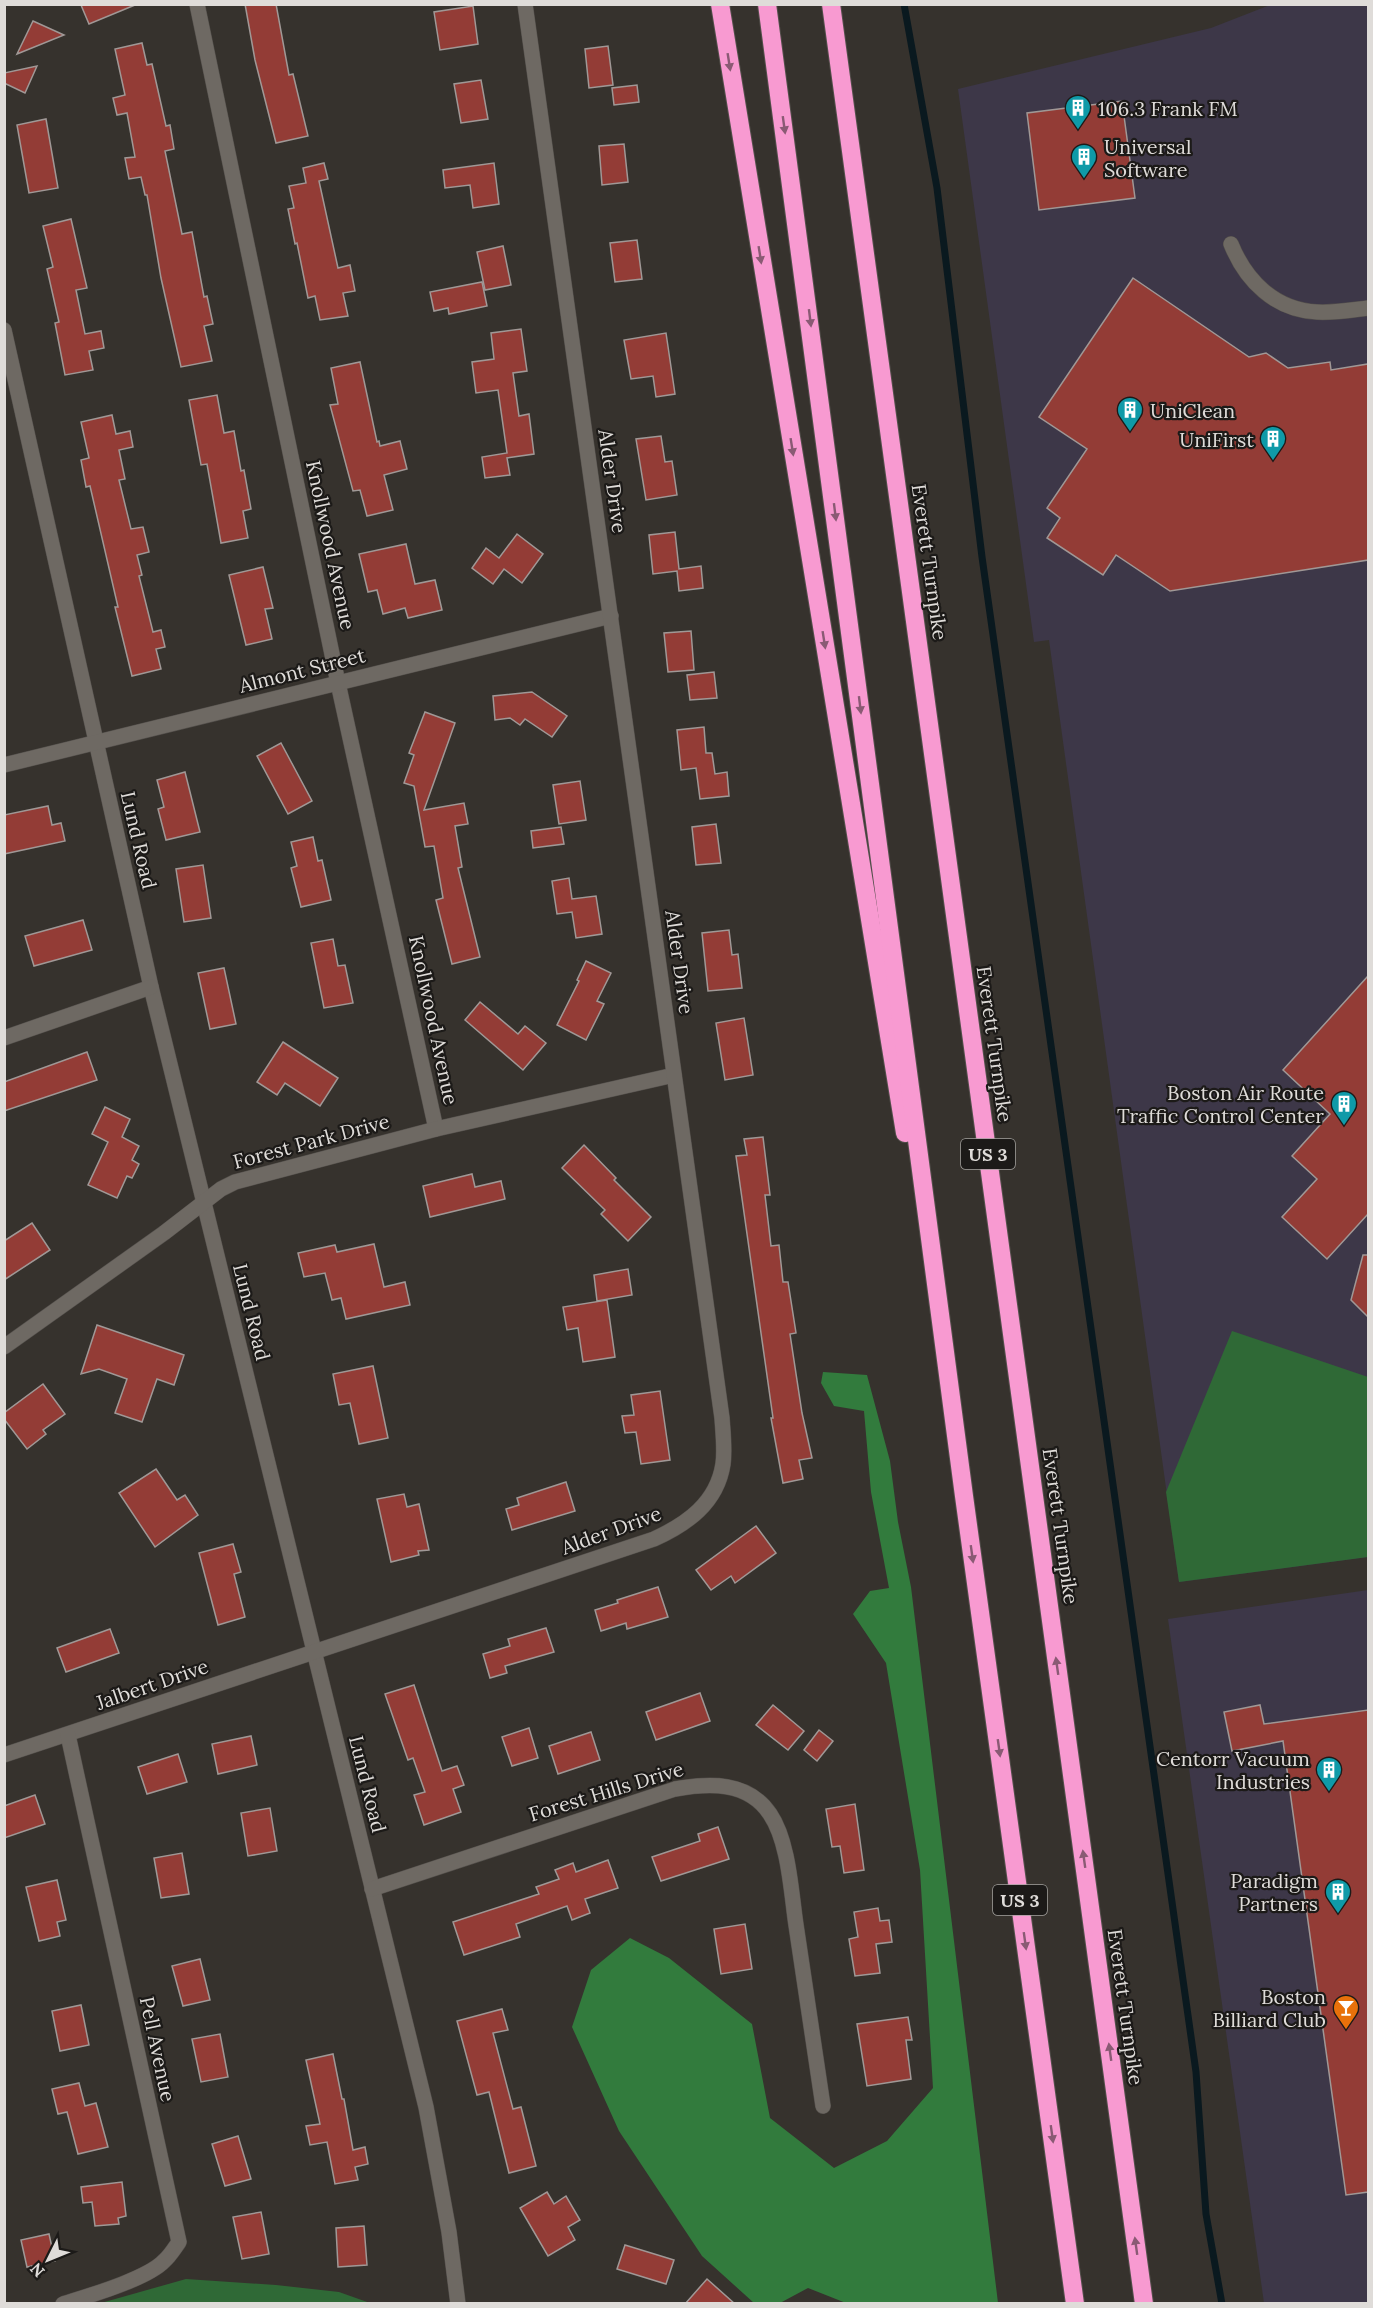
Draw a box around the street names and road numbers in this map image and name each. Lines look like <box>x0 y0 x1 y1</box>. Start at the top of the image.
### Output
street label: Alder Drive <box>593 426 633 535</box>
street label: Knollwood Avenue <box>301 458 361 632</box>
street label: Everett Turnpike <box>907 482 953 642</box>
street label: Almont Street <box>235 642 368 698</box>
street label: Lund Road <box>116 789 162 891</box>
street label: Alder Drive <box>660 907 700 1016</box>
street label: Knollwood Avenue <box>404 933 464 1107</box>
street label: Everett Turnpike <box>972 964 1018 1124</box>
street label: Forest Park Drive <box>230 1108 392 1174</box>
road number: US 3 <box>961 1139 1015 1169</box>
street label: Lund Road <box>228 1261 276 1363</box>
street label: Everett Turnpike <box>1038 1446 1084 1606</box>
street label: Alder Drive <box>557 1500 665 1560</box>
street label: Jalbert Drive <box>92 1653 212 1715</box>
street label: Lund Road <box>344 1733 392 1835</box>
street label: Forest Hills Drive <box>526 1756 687 1826</box>
road number: US 3 <box>993 1885 1047 1915</box>
street label: Everett Turnpike <box>1103 1927 1149 2087</box>
street label: Pell Avenue <box>135 1994 181 2104</box>

